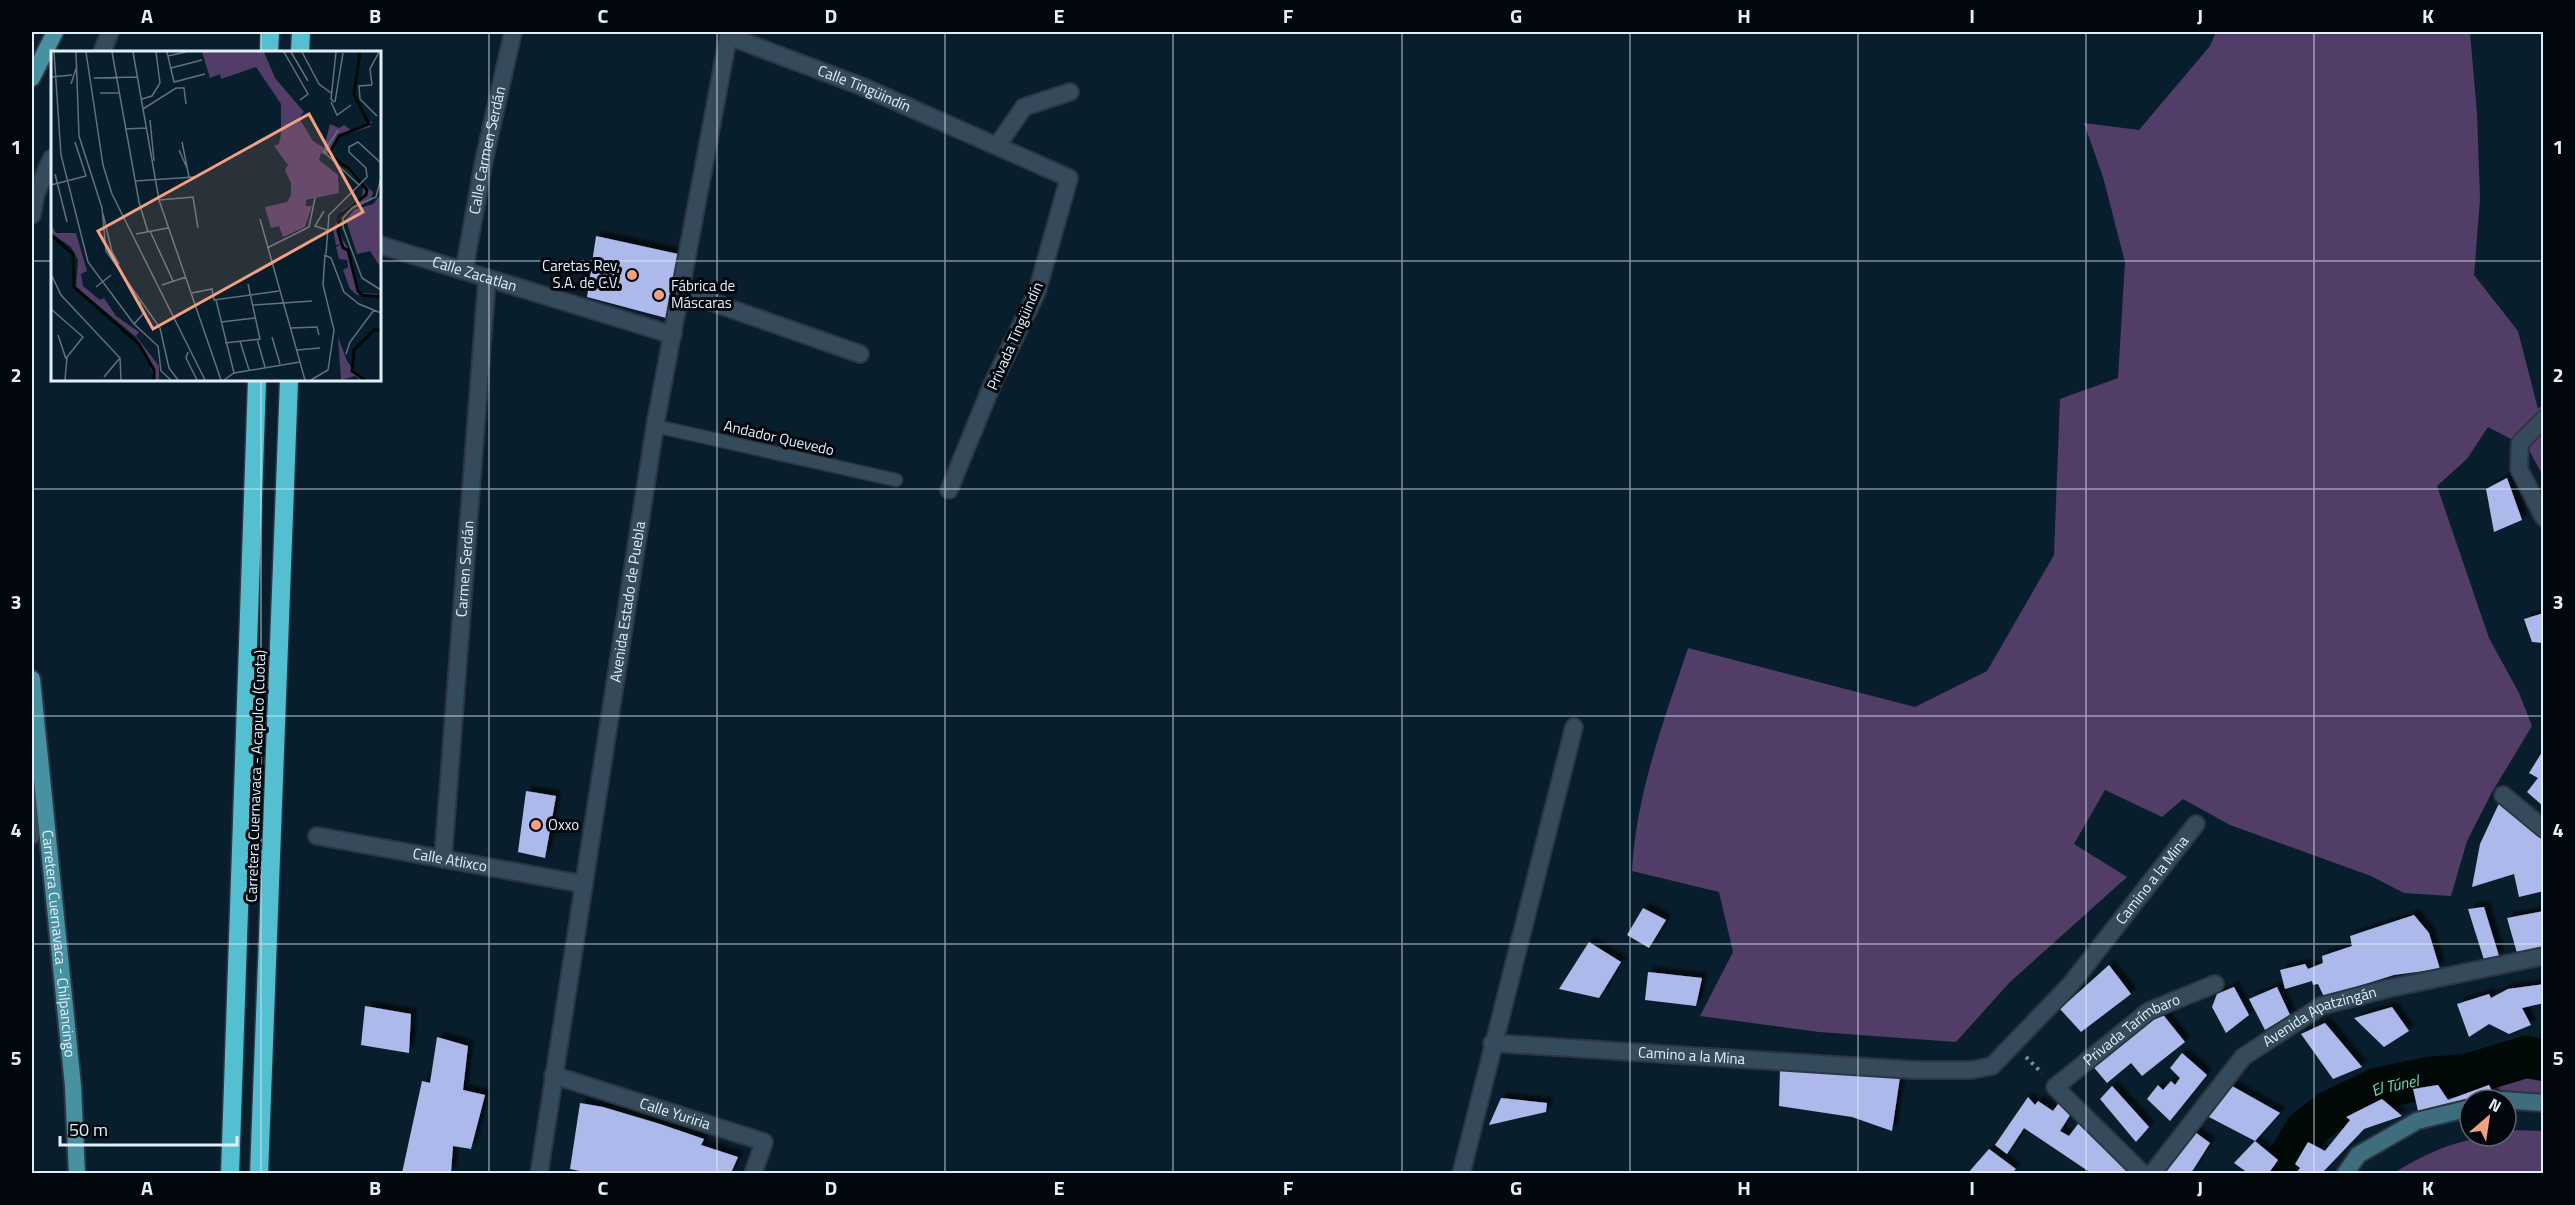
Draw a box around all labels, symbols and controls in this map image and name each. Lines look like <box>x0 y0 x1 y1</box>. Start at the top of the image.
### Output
text: A <box>141 0 153 31</box>
text: B <box>369 0 381 31</box>
text: C <box>598 0 609 31</box>
text: D <box>825 0 837 31</box>
text: E <box>1053 0 1065 31</box>
text: F <box>1283 0 1294 31</box>
text: G <box>1510 0 1522 31</box>
text: H <box>1737 0 1751 31</box>
text: I <box>1969 0 1975 31</box>
text: J <box>2197 0 2203 31</box>
text: K <box>2422 0 2434 31</box>
inset map <box>51 51 381 381</box>
street label: Calle Tingüindín <box>814 59 915 118</box>
street label: Calle Carmen Serdán <box>462 84 511 216</box>
text: 1 <box>10 131 22 162</box>
text: 1 <box>2552 131 2564 162</box>
street label: Calle Zacatlan <box>430 250 520 297</box>
place label: Caretas Rev, S.A. de C.V. <box>542 254 620 294</box>
marker: Caretas Rev, S.A. de C.V. <box>625 268 639 282</box>
place label: Fábrica de Máscaras <box>671 274 735 314</box>
street label: Privada Tingüindín <box>980 278 1049 394</box>
marker: Fábrica de Máscaras <box>652 288 666 302</box>
text: 2 <box>10 359 22 390</box>
text: 2 <box>2552 359 2564 390</box>
street label: Andador Quevedo <box>722 414 837 461</box>
street label: Avenida Estado de Puebla <box>603 519 651 684</box>
street label: Carmen Serdán <box>449 520 480 618</box>
text: 3 <box>10 586 22 617</box>
text: 3 <box>2552 586 2564 617</box>
street label: Carretera Cuernavaca - Acapulco (Cuota) <box>240 649 271 903</box>
place label: Oxxo <box>548 813 579 836</box>
text: 4 <box>10 814 22 845</box>
text: 4 <box>2552 814 2564 845</box>
marker: Oxxo <box>529 818 543 832</box>
street label: Carretera Cuernavaca - Chilpancingo <box>36 829 82 1059</box>
street label: Camino a la Mina <box>2110 830 2194 929</box>
street label: Calle Atlixco <box>411 841 489 877</box>
street label: Avenida Apatzingán <box>2258 980 2379 1052</box>
street label: Privada Tarímbaro <box>2078 988 2183 1071</box>
street label: Camino a la Mina <box>1637 1040 1746 1070</box>
text: 5 <box>10 1042 22 1073</box>
text: 5 <box>2552 1042 2564 1073</box>
water label: El Túnel <box>2367 1068 2422 1102</box>
north arrow <box>2458 1088 2518 1148</box>
street label: Calle Yuriria <box>637 1091 714 1135</box>
text: N <box>2485 1092 2506 1118</box>
scale bar <box>60 1109 237 1147</box>
text: 50 m <box>69 1116 108 1143</box>
text: A <box>141 1172 153 1203</box>
text: B <box>369 1172 381 1203</box>
text: C <box>598 1172 609 1203</box>
text: D <box>825 1172 837 1203</box>
text: E <box>1053 1172 1065 1203</box>
text: F <box>1283 1172 1294 1203</box>
text: G <box>1510 1172 1522 1203</box>
text: H <box>1737 1172 1751 1203</box>
text: I <box>1969 1172 1975 1203</box>
text: J <box>2197 1172 2203 1203</box>
text: K <box>2422 1172 2434 1203</box>

